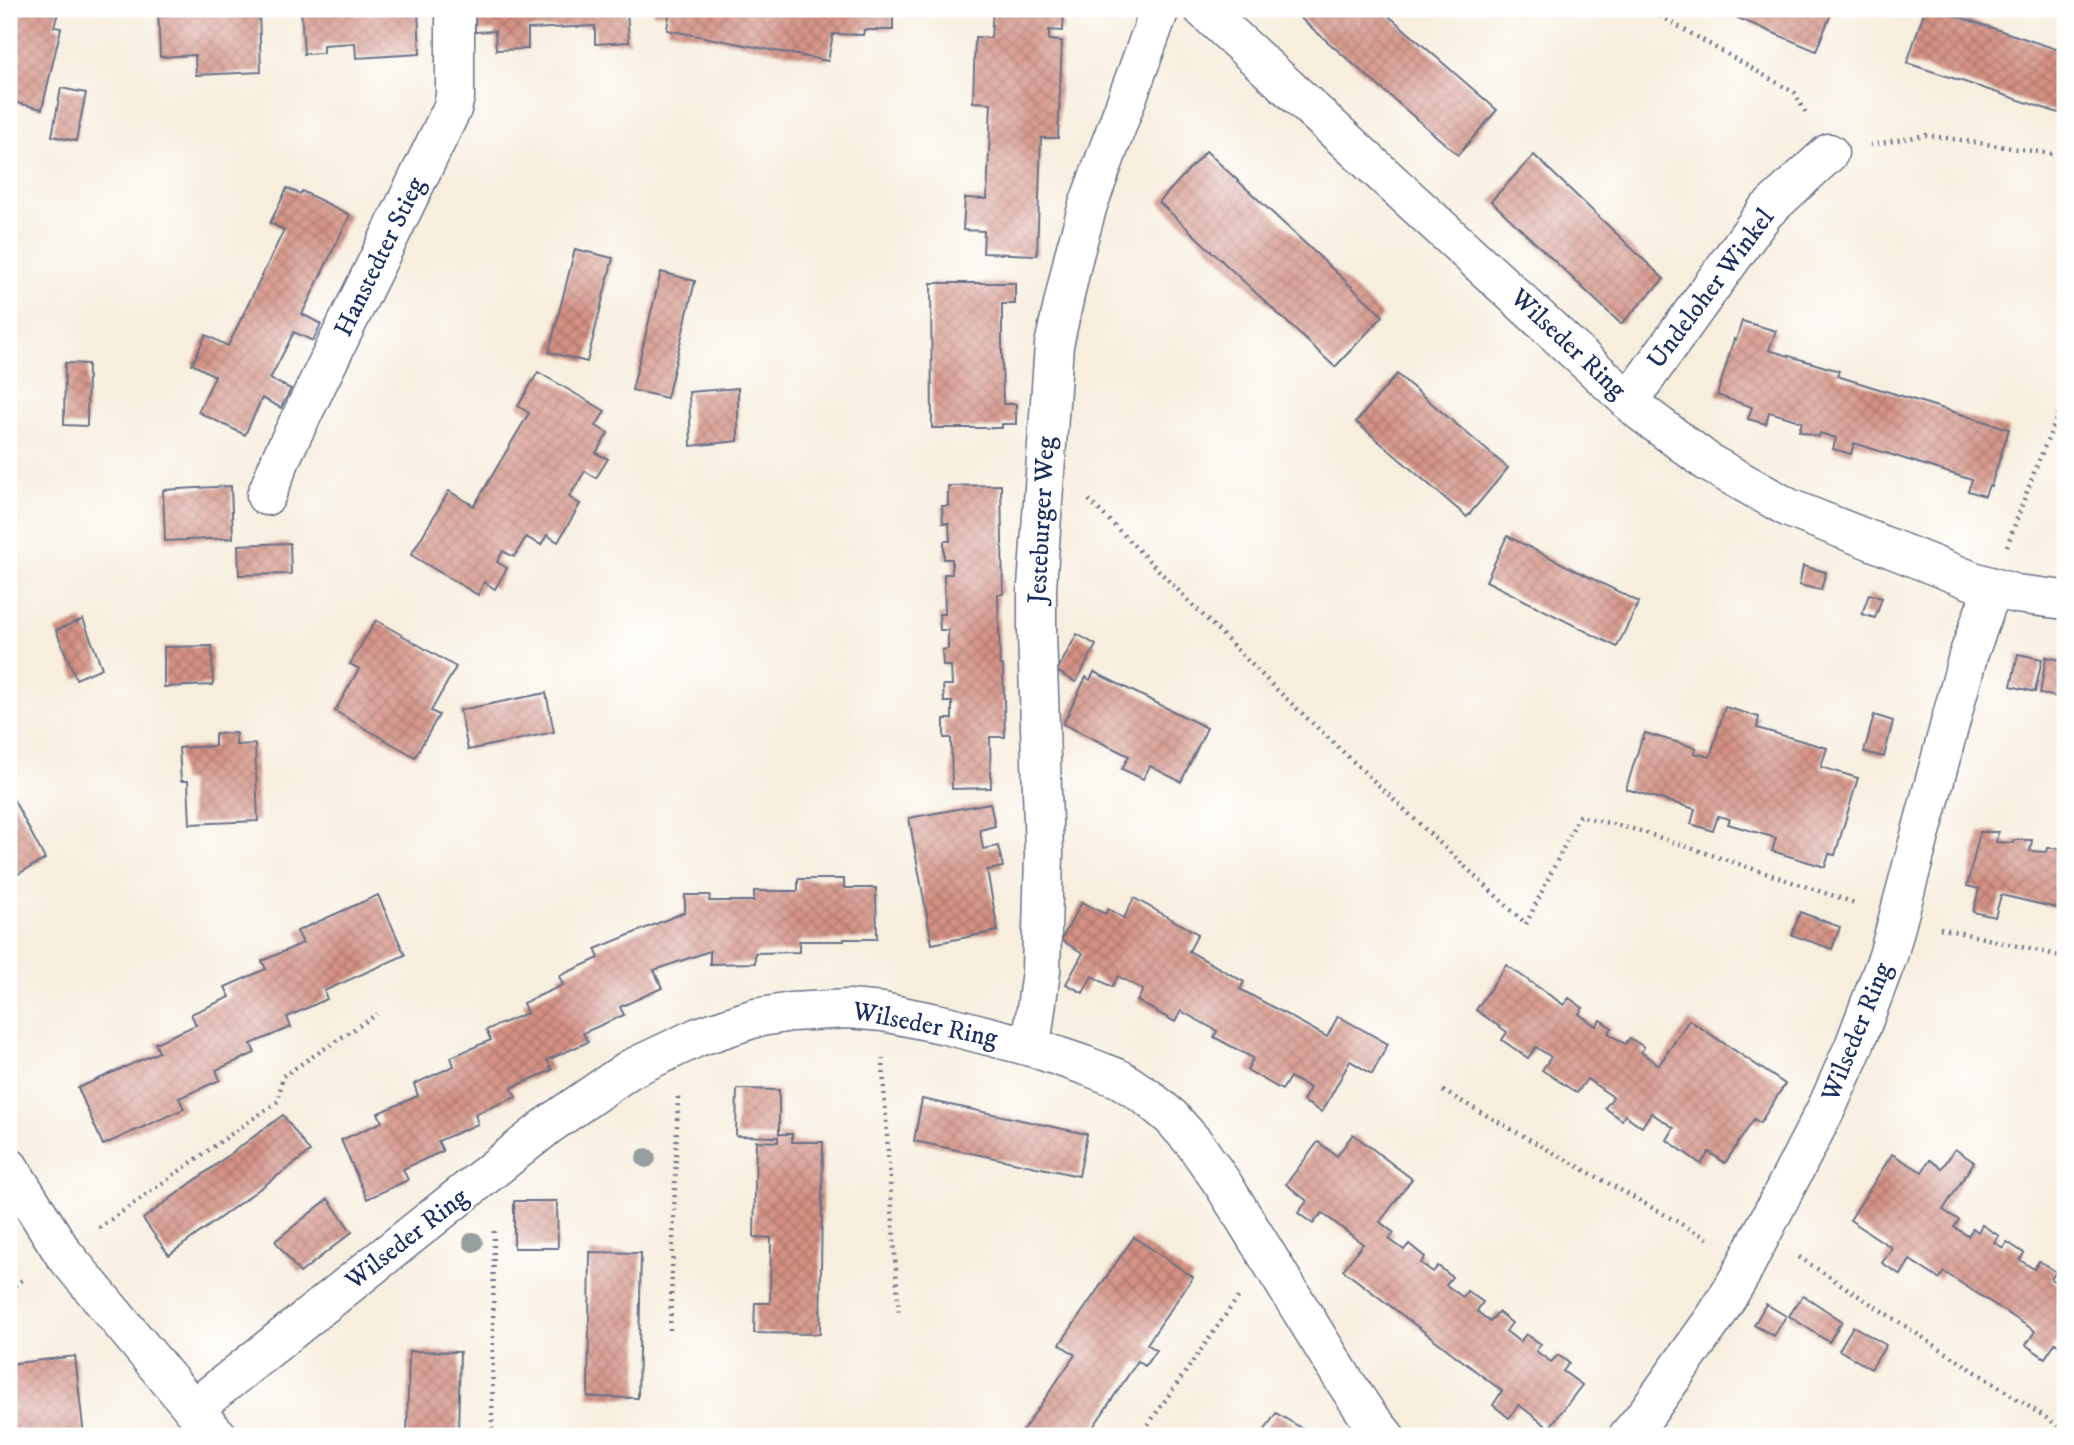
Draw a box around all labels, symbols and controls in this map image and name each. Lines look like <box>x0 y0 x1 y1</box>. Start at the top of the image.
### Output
street label: Hanstedter Stieg <box>327 171 433 342</box>
street label: Undeloher Winkel <box>1640 202 1782 376</box>
street label: Wilseder Ring <box>1502 281 1633 406</box>
street label: Jesteburger Weg <box>1021 435 1063 607</box>
street label: Wilseder Ring <box>1814 957 1900 1107</box>
street label: Wilseder Ring <box>849 995 1001 1055</box>
street label: Wilseder Ring <box>338 1181 475 1298</box>

